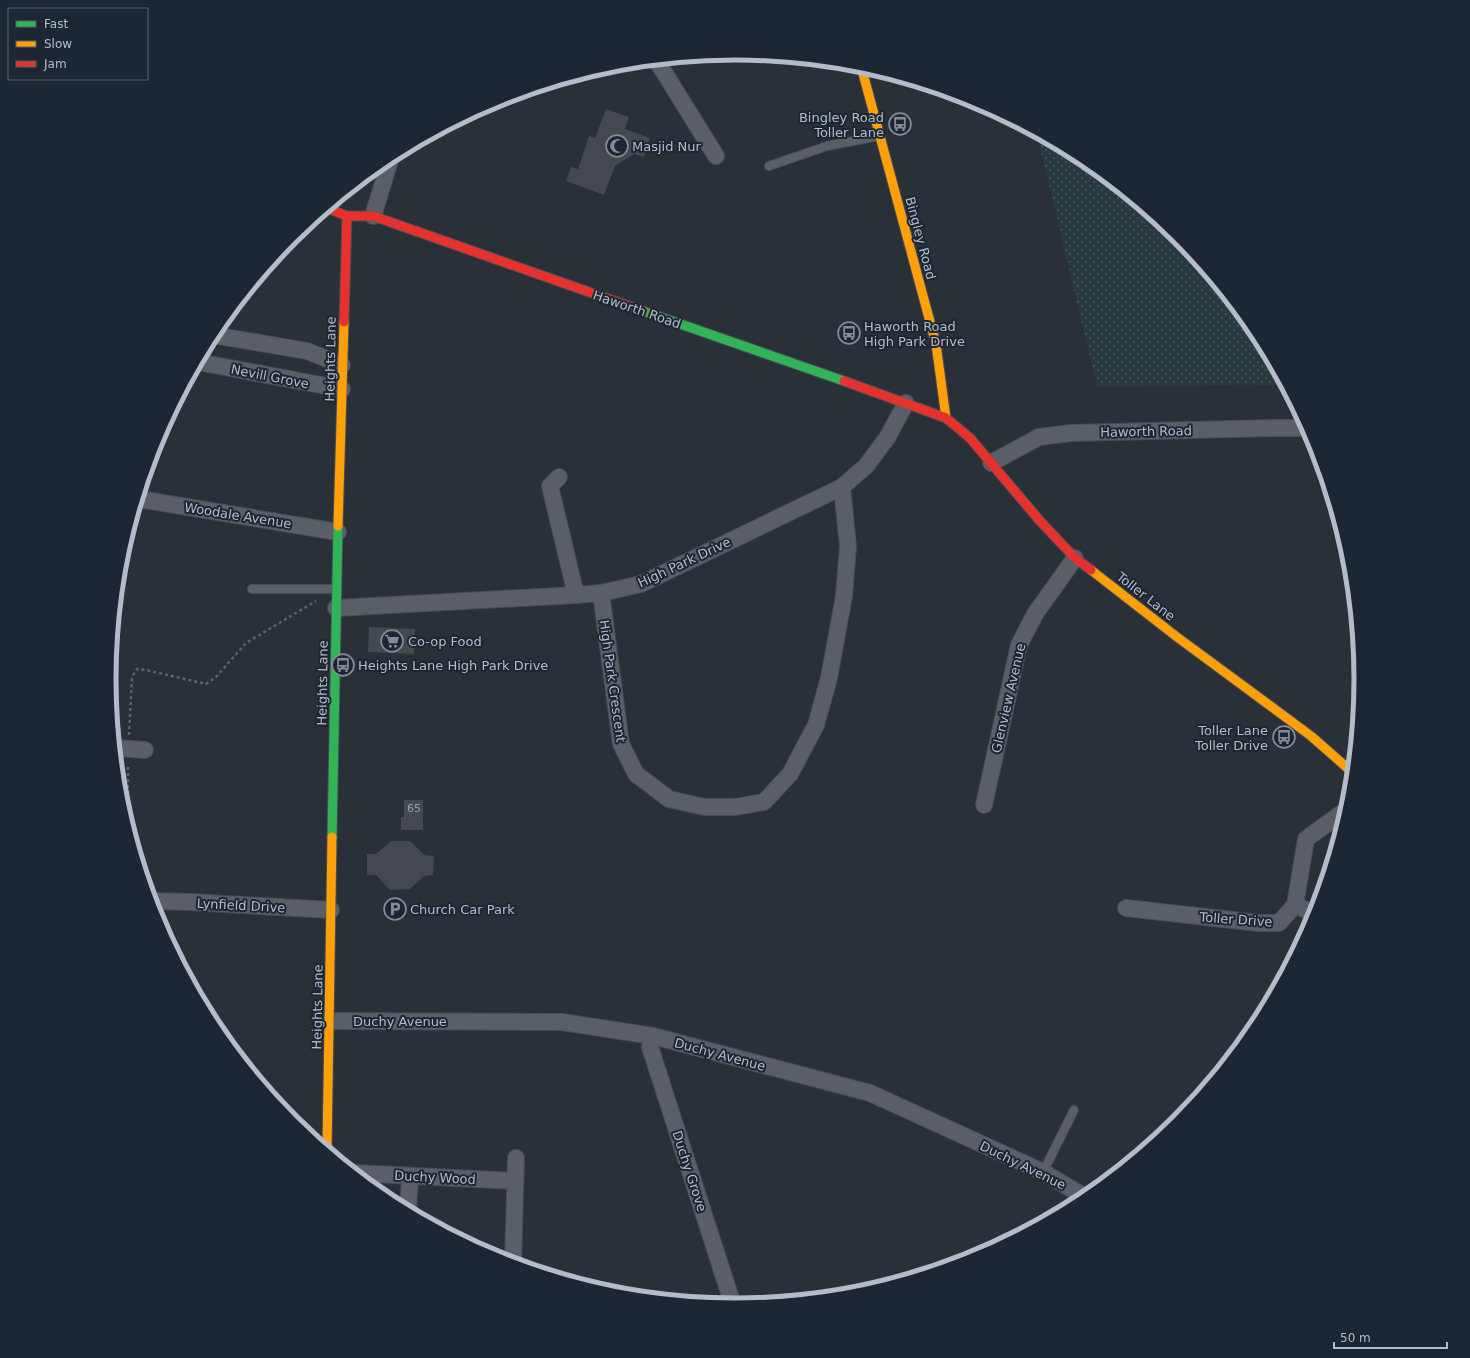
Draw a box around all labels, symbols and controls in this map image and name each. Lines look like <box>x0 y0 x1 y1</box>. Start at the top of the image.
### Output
legend <box>8 8 148 80</box>
text: Fast <box>44 17 68 31</box>
text: Slow <box>44 37 72 51</box>
text: Jam <box>43 57 67 71</box>
place label: Bingley Road Toller Lane <box>799 110 884 140</box>
bus stop icon: Bingley Road Toller Lane <box>887 111 913 137</box>
mosque icon: Masjid Nur <box>604 133 630 159</box>
place label: Masjid Nur <box>632 139 702 154</box>
street label: Bingley Road <box>902 195 939 281</box>
street label: Haworth Road <box>591 287 683 332</box>
street label: Heights Lane <box>322 316 339 402</box>
place label: Haworth Road High Park Drive <box>864 319 965 349</box>
bus stop icon: Haworth Road High Park Drive <box>836 320 862 346</box>
street label: Nevill Grove <box>230 362 310 391</box>
street label: Haworth Road <box>1100 423 1192 440</box>
street label: Woodale Avenue <box>183 500 293 531</box>
street label: High Park Drive <box>635 534 733 591</box>
street label: Toller Lane <box>1113 568 1178 624</box>
street label: High Park Crescent <box>596 619 629 743</box>
supermarket icon: Co-op Food <box>379 628 405 654</box>
place label: Co-op Food <box>408 634 482 649</box>
street label: Heights Lane <box>314 640 331 726</box>
street label: Glenview Avenue <box>989 642 1028 755</box>
bus stop icon: Heights Lane High Park Drive <box>330 652 356 678</box>
place label: Heights Lane High Park Drive <box>358 658 548 673</box>
place label: Toller Lane Toller Drive <box>1194 723 1268 753</box>
bus stop icon: Toller Lane Toller Drive <box>1271 724 1297 750</box>
house number: 65 <box>407 802 421 815</box>
street label: Lynfield Drive <box>196 896 286 915</box>
parking icon: Church Car Park <box>382 896 408 922</box>
place label: Church Car Park <box>410 902 515 917</box>
street label: Toller Drive <box>1198 909 1273 930</box>
street label: Heights Lane <box>309 964 326 1050</box>
street label: Duchy Avenue <box>353 1014 447 1029</box>
street label: Duchy Avenue <box>673 1035 767 1074</box>
street label: Duchy Grove <box>669 1129 710 1214</box>
street label: Duchy Avenue <box>977 1138 1068 1193</box>
street label: Duchy Wood <box>394 1168 476 1187</box>
scale bar <box>1334 1324 1447 1350</box>
text: 50 m <box>1340 1331 1371 1345</box>

